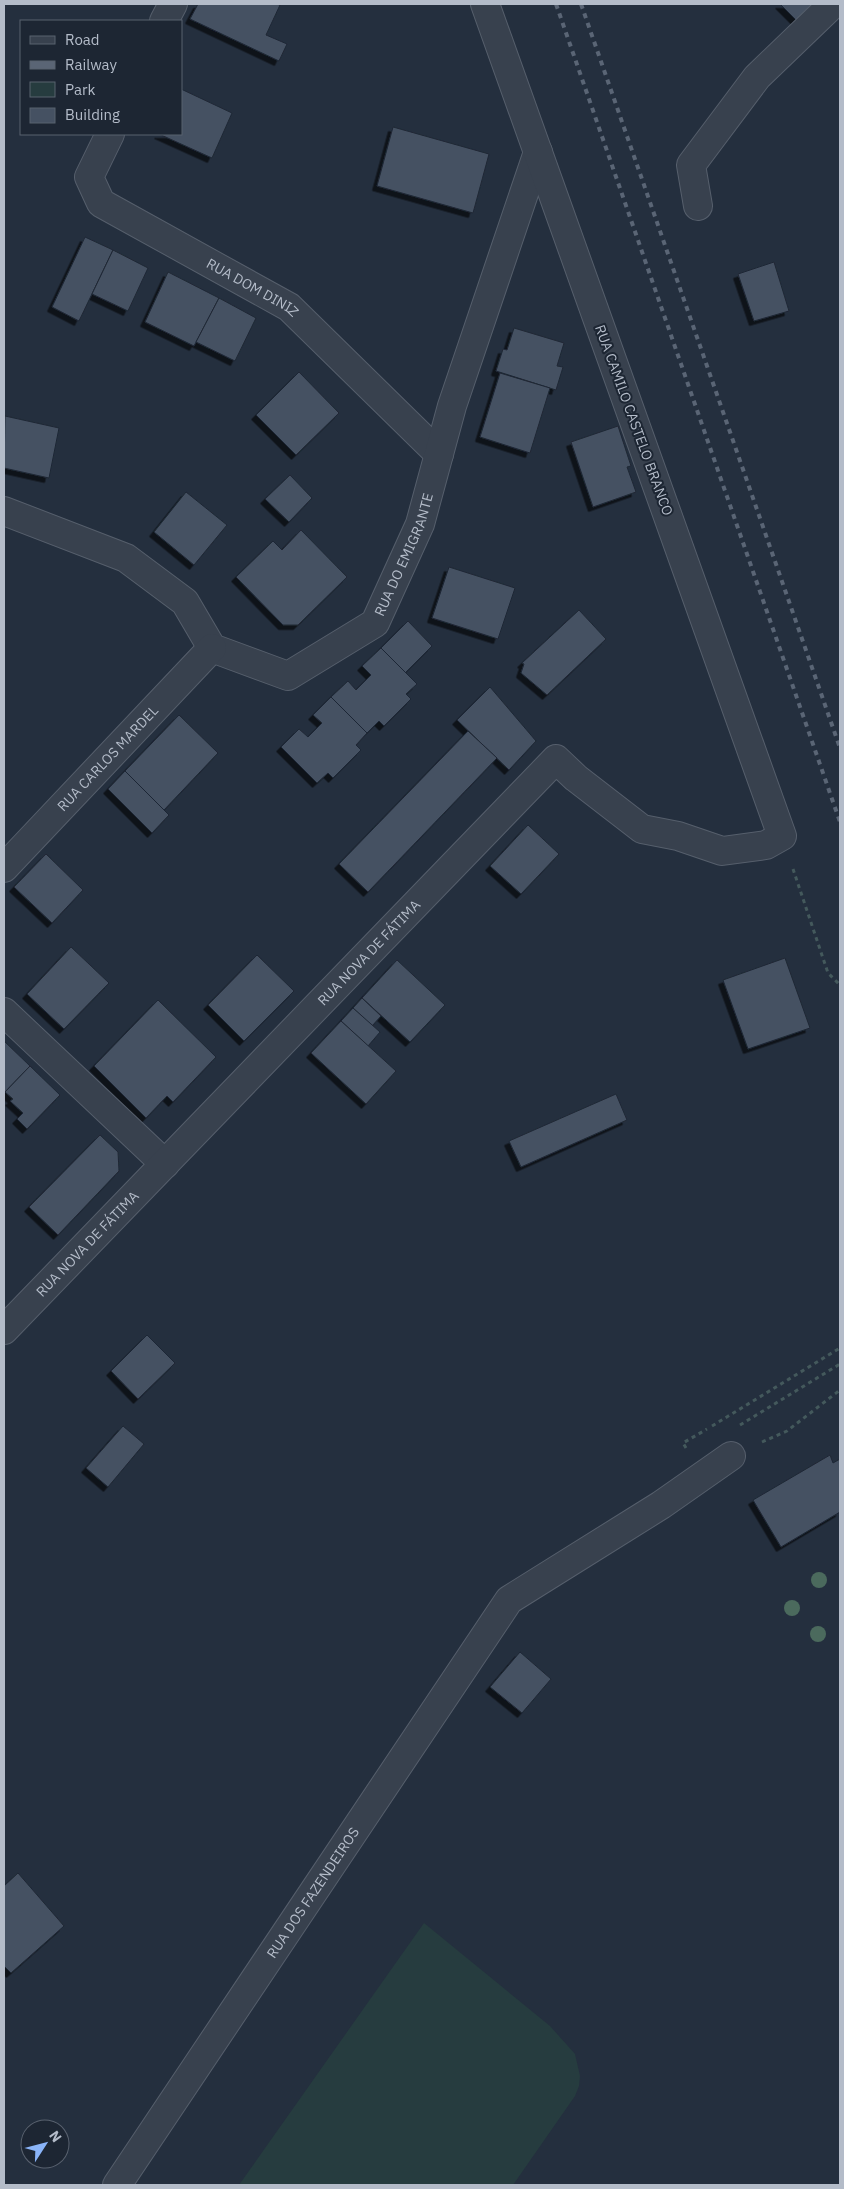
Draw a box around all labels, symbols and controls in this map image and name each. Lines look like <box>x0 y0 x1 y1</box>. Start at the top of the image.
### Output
legend <box>20 20 182 135</box>
text: Road <box>65 30 100 49</box>
text: Railway <box>65 55 118 74</box>
text: Park <box>65 80 95 99</box>
text: Building <box>65 105 120 124</box>
street label: RUA DOM DINIZ <box>203 254 303 321</box>
street label: RUA CAMILO CASTELO BRANCO <box>591 322 677 518</box>
street label: RUA DO EMIGRANTE <box>370 491 437 619</box>
street label: RUA CARLOS MARDEL <box>53 702 162 815</box>
street label: RUA NOVA DE FÁTIMA <box>314 896 424 1009</box>
street label: RUA NOVA DE FÁTIMA <box>32 1187 143 1300</box>
street label: RUA DOS FAZENDEIROS <box>263 1824 363 1961</box>
north arrow <box>20 2119 70 2169</box>
text: N <box>45 2127 66 2146</box>

